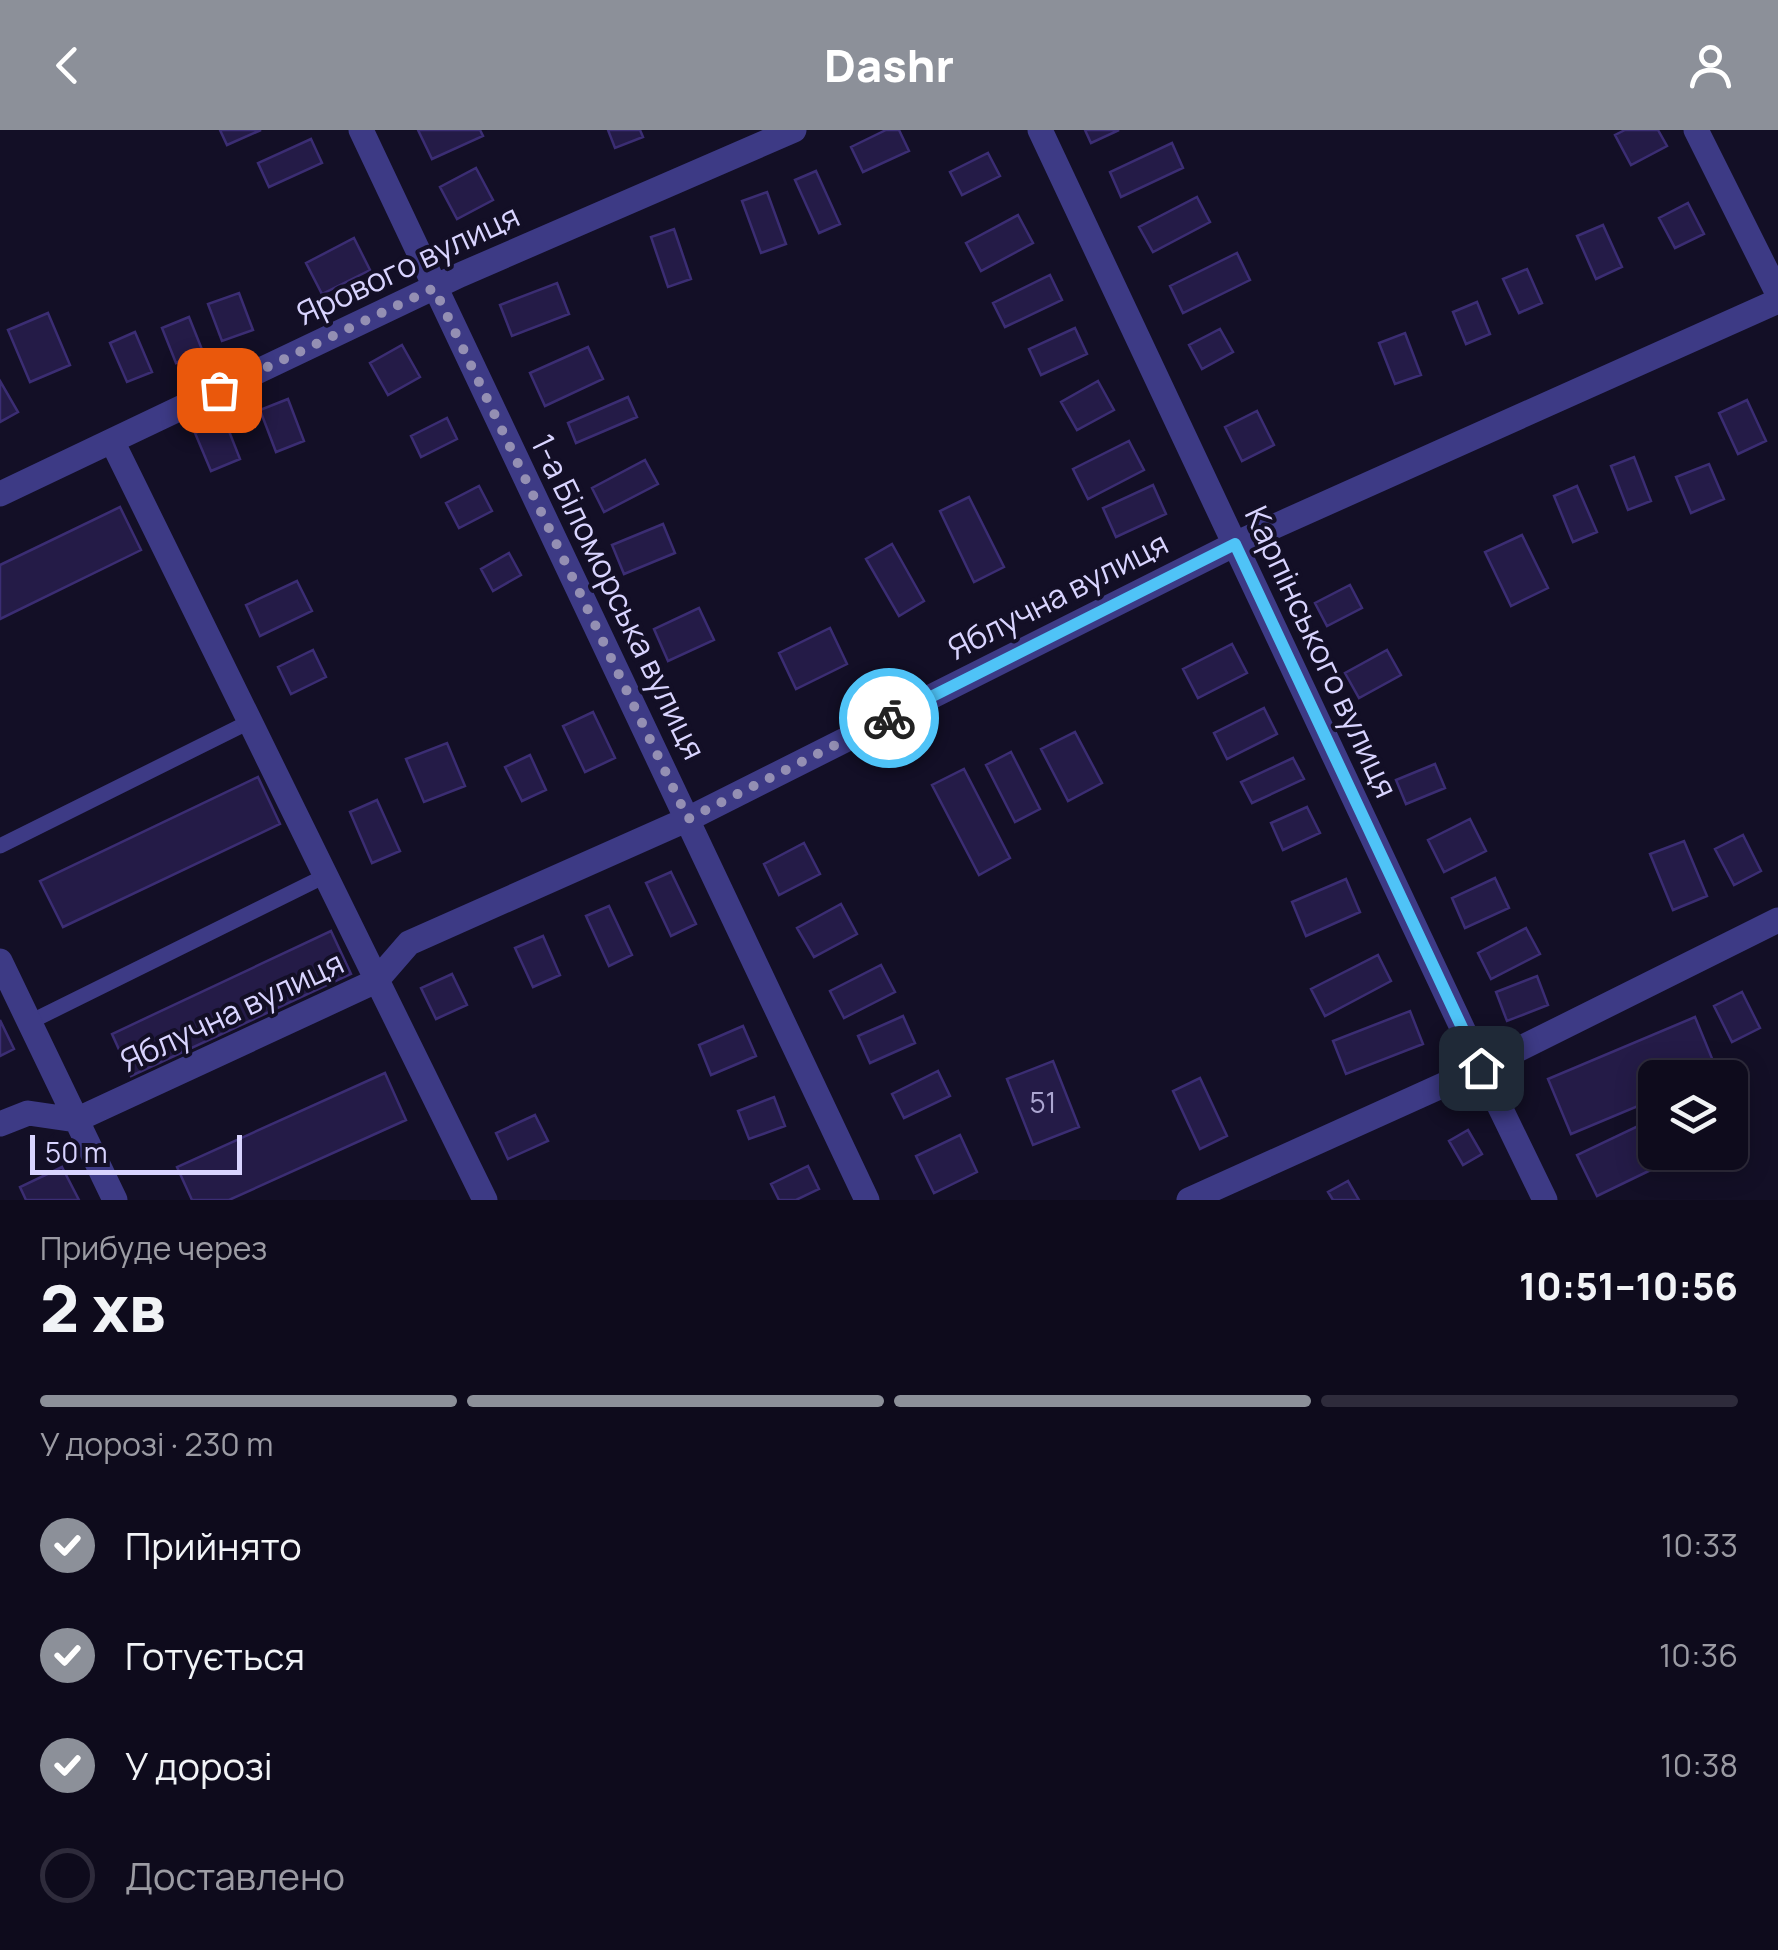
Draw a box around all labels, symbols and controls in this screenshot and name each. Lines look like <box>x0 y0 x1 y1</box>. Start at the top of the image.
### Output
text: Dashr <box>824 34 954 96</box>
icon: back <box>40 38 95 93</box>
icon: person <box>1683 38 1738 93</box>
street label: Ярового вулиця <box>289 193 526 335</box>
pin <box>177 348 262 433</box>
icon: bag <box>192 363 247 418</box>
street label: 1-а Біломорська вулиця <box>521 427 717 766</box>
street label: Карпінського вулиця <box>1235 499 1409 804</box>
street label: Яблучна вулиця <box>940 521 1175 670</box>
courier <box>839 668 939 768</box>
icon: bike <box>862 691 917 746</box>
street label: Яблучна вулиця <box>113 940 351 1082</box>
pin <box>1439 1026 1524 1111</box>
icon: home <box>1454 1041 1509 1096</box>
map controls <box>1638 1060 1748 1170</box>
button: layers <box>1638 1060 1748 1170</box>
house number: 51 <box>1029 1083 1057 1121</box>
scale bar <box>30 1130 242 1174</box>
text: 50 m <box>45 1133 108 1171</box>
text: Прибуде через <box>40 1226 267 1270</box>
text: 10:51–10:56 <box>1519 1259 1738 1311</box>
text: 2 хв <box>40 1263 166 1352</box>
text: У дорозі · 230 m <box>40 1422 273 1466</box>
icon: check <box>40 1518 95 1573</box>
text: Прийнято <box>125 1519 302 1571</box>
text: 10:33 <box>1661 1523 1738 1567</box>
icon: check <box>40 1628 95 1683</box>
text: Готується <box>125 1629 305 1681</box>
text: 10:36 <box>1659 1633 1738 1677</box>
icon: check <box>40 1738 95 1793</box>
text: У дорозі <box>125 1739 273 1791</box>
text: 10:38 <box>1660 1743 1738 1787</box>
text: Доставлено <box>125 1849 345 1901</box>

